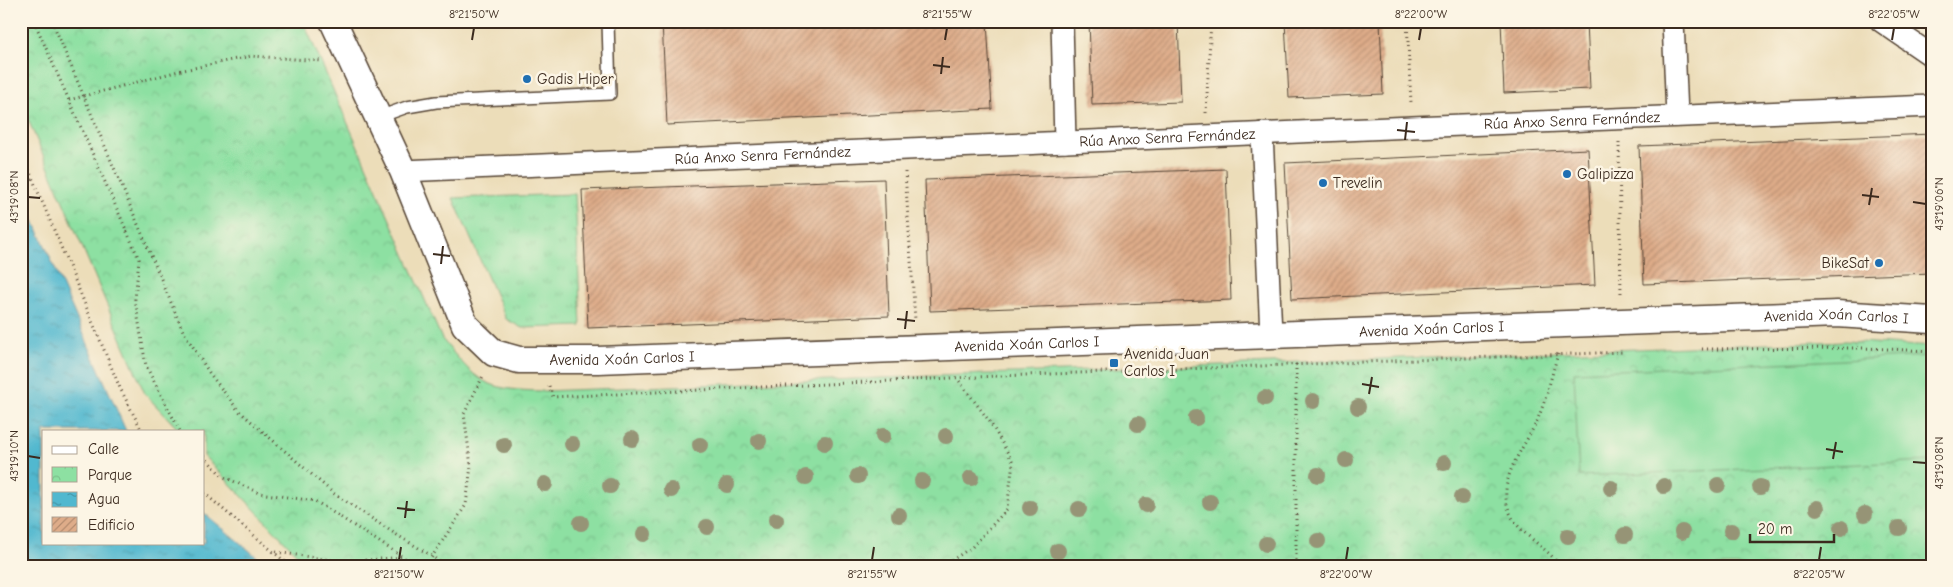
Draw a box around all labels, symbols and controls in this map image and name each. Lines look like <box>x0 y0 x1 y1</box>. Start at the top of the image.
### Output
text: 8°21'50"W <box>449 7 500 21</box>
text: 8°21'55"W <box>922 7 972 21</box>
text: 8°22'00"W <box>1395 7 1448 21</box>
text: 8°22'05"W <box>1868 7 1920 21</box>
place label: Gadis Hiper <box>537 70 614 88</box>
marker: Gadis Hiper <box>521 73 533 85</box>
street label: Rúa Anxo Senra Fernández <box>1483 108 1661 133</box>
street label: Rúa Anxo Senra Fernández <box>1079 125 1256 151</box>
street label: Rúa Anxo Senra Fernández <box>674 142 852 168</box>
place label: Galipizza <box>1577 165 1634 183</box>
marker: Galipizza <box>1561 168 1573 180</box>
text: 43°19'08"N <box>7 170 21 224</box>
place label: Trevelin <box>1333 174 1383 192</box>
marker: Trevelin <box>1317 177 1329 189</box>
text: 43°19'06"N <box>1932 177 1946 231</box>
place label: BikeSat <box>1822 254 1870 272</box>
marker: BikeSat <box>1873 257 1885 269</box>
street label: Avenida Xoán Carlos I <box>1763 305 1909 328</box>
street label: Avenida Xoán Carlos I <box>1359 317 1505 341</box>
street label: Avenida Xoán Carlos I <box>954 332 1100 356</box>
place label: Avenida Juan Carlos I <box>1124 345 1209 380</box>
street label: Avenida Xoán Carlos I <box>550 347 695 369</box>
marker: Avenida Juan Carlos I <box>1108 357 1120 369</box>
text: 43°19'10"N <box>7 430 21 482</box>
legend <box>42 430 205 544</box>
text: 43°19'08"N <box>1932 436 1946 490</box>
text: Calle <box>88 440 120 458</box>
text: Parque <box>88 466 133 484</box>
text: Agua <box>88 490 120 508</box>
scale bar <box>1750 512 1834 544</box>
text: Edificio <box>88 516 135 534</box>
text: 20 m <box>1758 520 1792 538</box>
text: 8°21'50"W <box>374 567 425 581</box>
text: 8°21'55"W <box>847 567 897 581</box>
text: 8°22'00"W <box>1320 567 1373 581</box>
text: 8°22'05"W <box>1793 567 1845 581</box>

